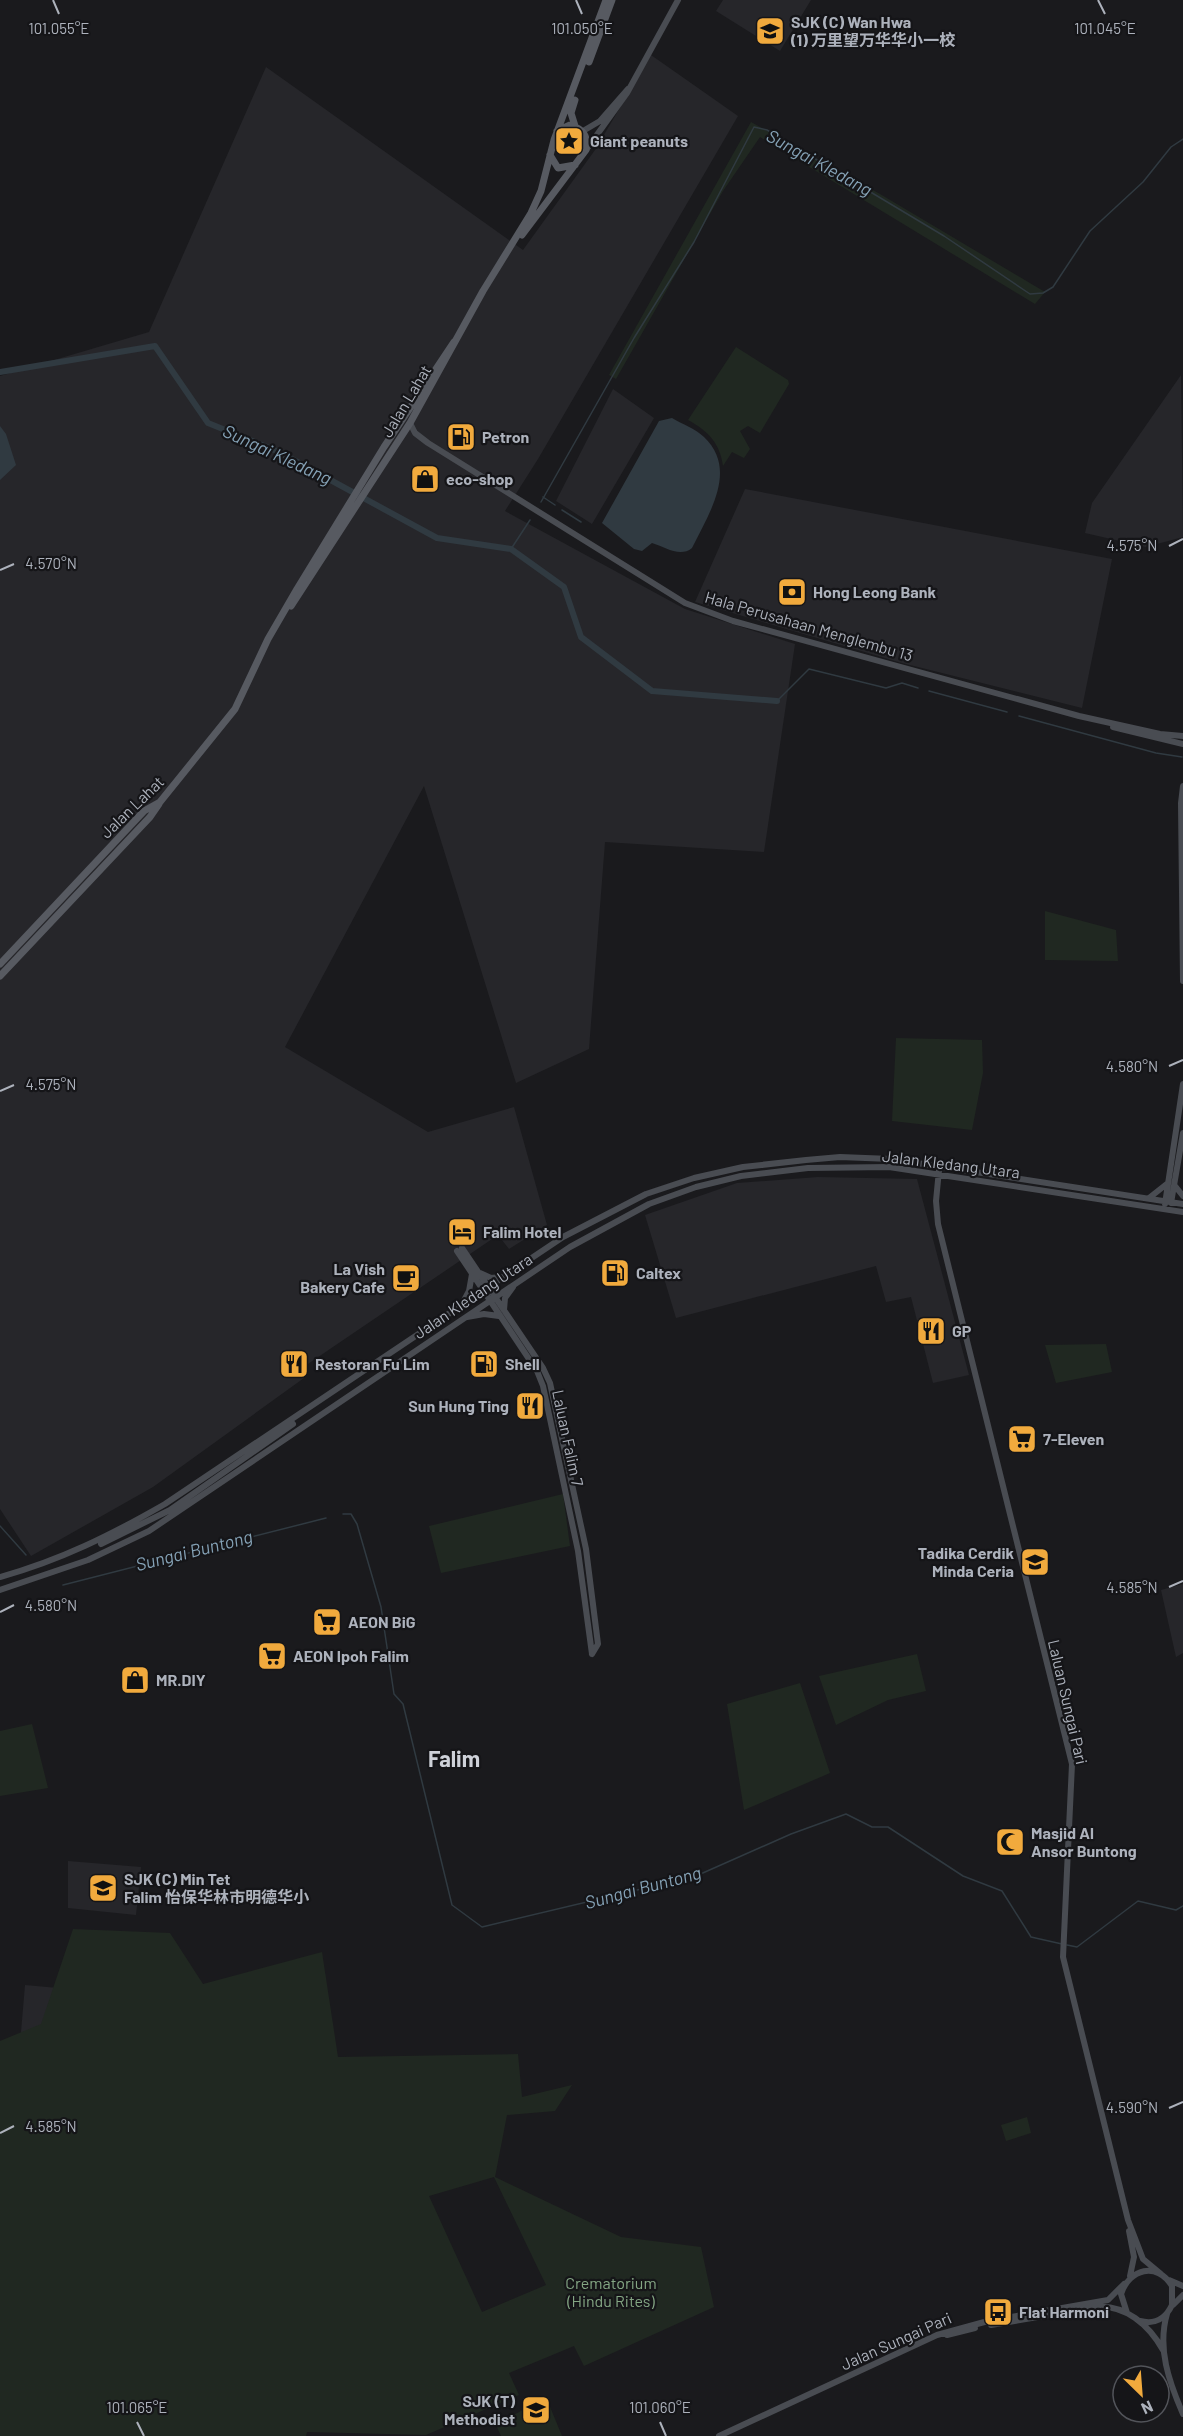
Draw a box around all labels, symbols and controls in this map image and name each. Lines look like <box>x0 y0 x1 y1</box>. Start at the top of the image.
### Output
place label: SJK (C) Wan Hwa (1) 万里望万华华小一校 <box>790 12 956 49</box>
school or university icon: SJK (C) Wan Hwa (1) 万里望万华华小一校 <box>754 15 786 47</box>
text: 101.055°E <box>29 19 89 37</box>
text: 101.050°E <box>551 19 613 37</box>
text: 101.045°E <box>1074 19 1136 37</box>
water label: Sungai Kledang <box>763 124 876 200</box>
place icon: Giant peanuts <box>553 125 585 157</box>
place label: Giant peanuts <box>590 131 688 150</box>
street label: Jalan Lahat <box>377 361 435 440</box>
water label: Sungai Kledang <box>219 419 335 489</box>
fuel station icon: Petron <box>445 421 477 453</box>
place label: Petron <box>482 427 529 446</box>
shop icon: eco-shop <box>409 463 441 495</box>
place label: eco-shop <box>446 469 513 488</box>
text: 4.575°N <box>1107 536 1157 554</box>
text: 4.570°N <box>25 554 77 572</box>
bank icon: Hong Leong Bank <box>776 576 808 608</box>
place label: Hong Leong Bank <box>813 582 937 601</box>
street label: Hala Perusahaan Menglembu 13 <box>703 587 915 664</box>
street label: Jalan Lahat <box>96 772 167 842</box>
text: 4.580°N <box>1106 1057 1158 1075</box>
text: 4.575°N <box>26 1075 76 1093</box>
street label: Jalan Kledang Utara <box>881 1146 1021 1181</box>
hotel icon: Falim Hotel <box>446 1216 478 1248</box>
place label: Falim Hotel <box>483 1222 562 1241</box>
street label: Jalan Kledang Utara <box>410 1249 536 1342</box>
fuel station icon: Caltex <box>599 1257 631 1289</box>
place label: La Vish Bakery Cafe <box>300 1259 385 1296</box>
cafe icon: La Vish Bakery Cafe <box>390 1262 422 1294</box>
place label: Caltex <box>636 1263 681 1282</box>
restaurant icon: GP <box>915 1315 947 1347</box>
place label: GP <box>952 1321 972 1340</box>
restaurant icon: Restoran Fu Lim <box>278 1348 310 1380</box>
fuel station icon: Shell <box>468 1348 500 1380</box>
place label: Restoran Fu Lim <box>315 1354 430 1373</box>
place label: Shell <box>505 1354 540 1373</box>
street label: Laluan Falim 7 <box>549 1388 588 1488</box>
restaurant icon: Sun Hung Ting <box>514 1390 546 1422</box>
place label: Sun Hung Ting <box>408 1396 509 1415</box>
supermarket icon: 7-Eleven <box>1006 1423 1038 1455</box>
place label: 7-Eleven <box>1043 1429 1104 1448</box>
water label: Sungai Buntong <box>133 1525 254 1575</box>
place label: Tadika Cerdik Minda Ceria <box>918 1543 1014 1580</box>
school or university icon: Tadika Cerdik Minda Ceria <box>1019 1546 1051 1578</box>
text: 4.585°N <box>1106 1578 1158 1596</box>
text: 4.580°N <box>25 1596 77 1614</box>
supermarket icon: AEON BiG <box>311 1606 343 1638</box>
place label: AEON BiG <box>348 1612 416 1631</box>
street label: Laluan Sungai Pari <box>1045 1638 1092 1766</box>
supermarket icon: AEON Ipoh Falim <box>256 1640 288 1672</box>
place label: AEON Ipoh Falim <box>293 1646 409 1665</box>
shop icon: MR.DIY <box>119 1664 151 1696</box>
place label: MR.DIY <box>156 1670 206 1689</box>
district label: Falim <box>428 1745 480 1771</box>
place label: Masjid Al Ansor Buntong <box>1031 1823 1137 1860</box>
mosque icon: Masjid Al Ansor Buntong <box>994 1826 1026 1858</box>
water label: Sungai Buntong <box>582 1861 703 1913</box>
place label: SJK (C) Min Tet Falim 怡保华林市明德华小 <box>124 1869 309 1906</box>
school or university icon: SJK (C) Min Tet Falim 怡保华林市明德华小 <box>87 1872 119 1904</box>
text: 4.590°N <box>1106 2098 1158 2116</box>
text: 4.585°N <box>25 2117 77 2135</box>
park label: Crematorium (Hindu Rites) <box>565 2273 657 2310</box>
bus stop icon: Flat Harmoni <box>982 2296 1014 2328</box>
place label: Flat Harmoni <box>1019 2302 1109 2321</box>
street label: Jalan Sungai Pari <box>838 2308 954 2373</box>
north arrow <box>1111 2364 1171 2424</box>
place label: SJK (T) Methodist <box>444 2391 515 2428</box>
school or university icon: SJK (T) Methodist <box>520 2394 552 2426</box>
text: N <box>1139 2397 1156 2419</box>
text: 101.065°E <box>107 2398 167 2416</box>
text: 101.060°E <box>629 2398 691 2416</box>

